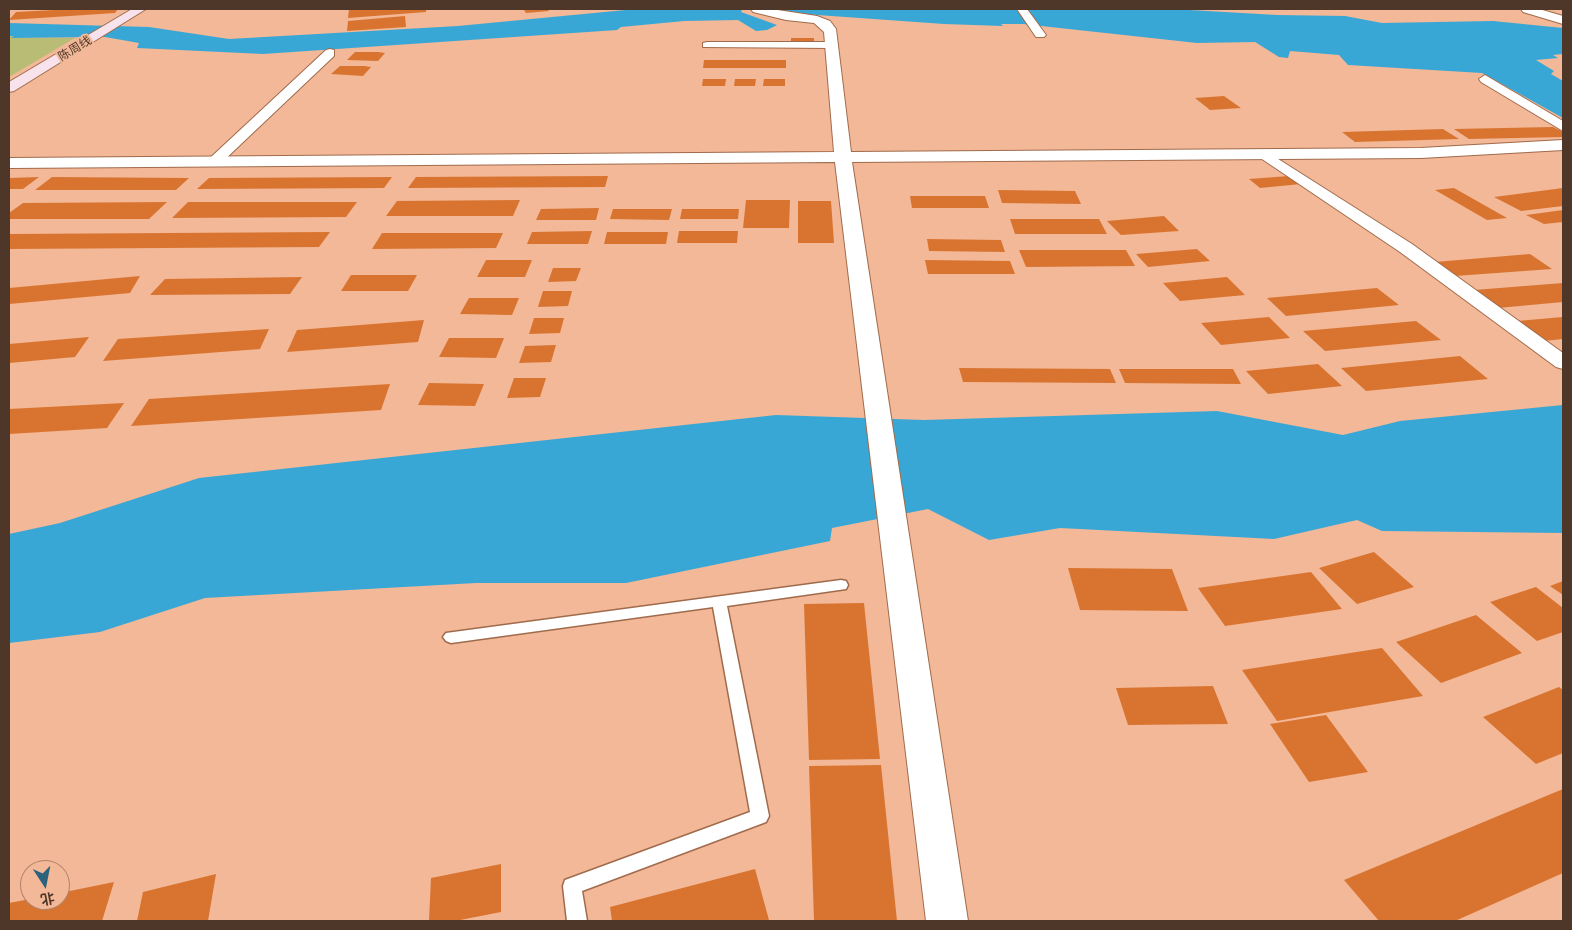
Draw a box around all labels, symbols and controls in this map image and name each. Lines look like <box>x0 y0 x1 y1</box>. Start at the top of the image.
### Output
street label: 陈周线 <box>56 34 94 64</box>
north arrow <box>20 860 70 910</box>
text: 北 <box>39 889 56 909</box>

